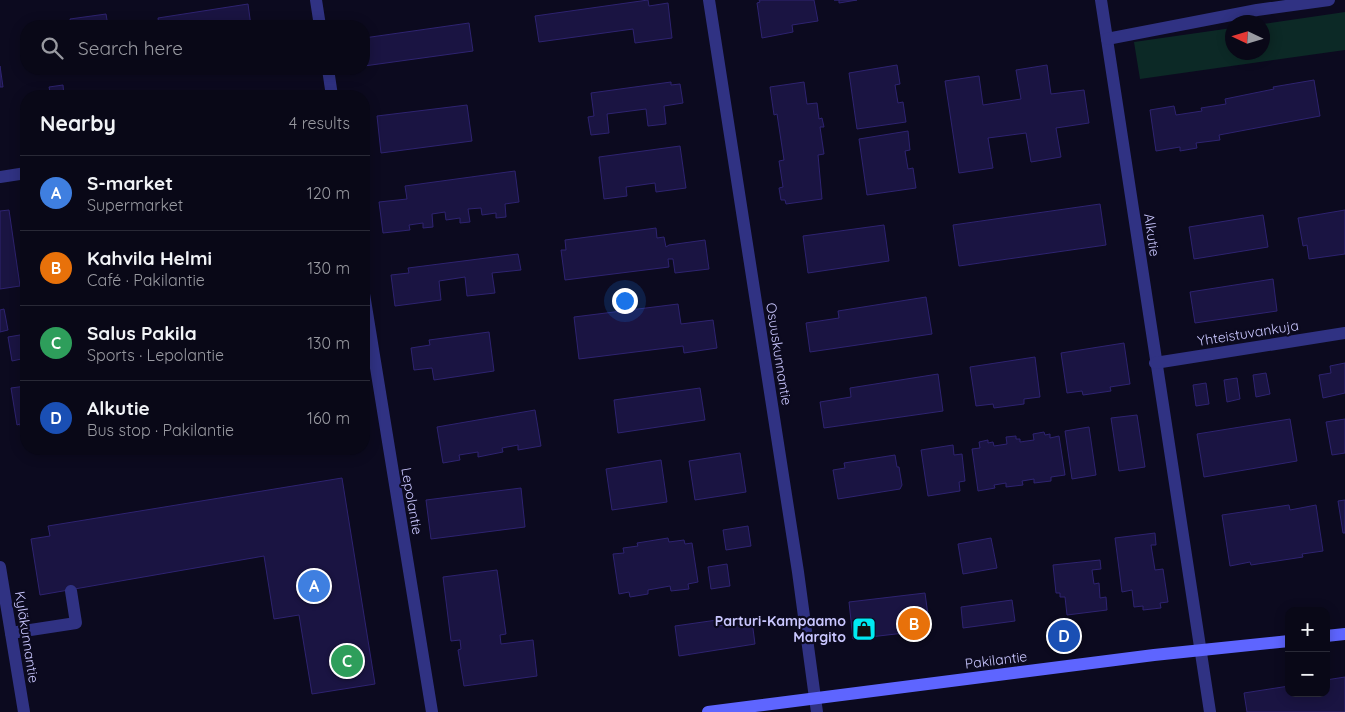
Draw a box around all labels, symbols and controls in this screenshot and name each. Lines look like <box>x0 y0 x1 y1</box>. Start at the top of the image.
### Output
north arrow <box>1225 15 1270 60</box>
search box <box>20 20 370 75</box>
icon: search <box>38 34 66 62</box>
text: Search here <box>78 36 183 60</box>
text: Nearby <box>40 110 116 136</box>
text: 4 results <box>289 113 350 133</box>
text: S-market <box>87 171 173 195</box>
text: A <box>51 183 61 203</box>
text: 120 m <box>307 183 350 203</box>
text: Supermarket <box>87 195 183 215</box>
street label: Alkutie <box>1140 212 1164 258</box>
text: Kahvila Helmi <box>87 246 212 270</box>
text: B <box>51 258 61 278</box>
text: 130 m <box>307 258 350 278</box>
text: Café · Pakilantie <box>87 270 205 290</box>
your location <box>612 288 638 314</box>
street label: Osuuskunnantie <box>762 301 796 407</box>
street label: Yhteistuvankuja <box>1196 316 1300 350</box>
text: Salus Pakila <box>87 321 197 345</box>
text: C <box>51 333 61 353</box>
text: 130 m <box>307 333 350 353</box>
text: Sports · Lepolantie <box>87 345 224 365</box>
text: Alkutie <box>87 396 150 420</box>
text: D <box>50 408 62 428</box>
text: 160 m <box>307 408 350 428</box>
text: Bus stop · Pakilantie <box>87 420 234 440</box>
street label: Lepolantie <box>397 466 427 536</box>
pin: A <box>298 567 330 605</box>
street label: Kyläkunnantie <box>11 590 43 684</box>
pin: B <box>898 605 930 643</box>
map controls <box>1285 607 1330 697</box>
button: + <box>1285 607 1330 652</box>
place label: Parturi-Kampaamo Margito <box>715 612 846 646</box>
shop icon: Parturi-Kampaamo Margito <box>851 616 877 642</box>
pin: D <box>1048 617 1080 655</box>
pin: C <box>331 642 363 680</box>
street label: Pakilantie <box>964 647 1028 673</box>
button: − <box>1285 652 1330 697</box>

